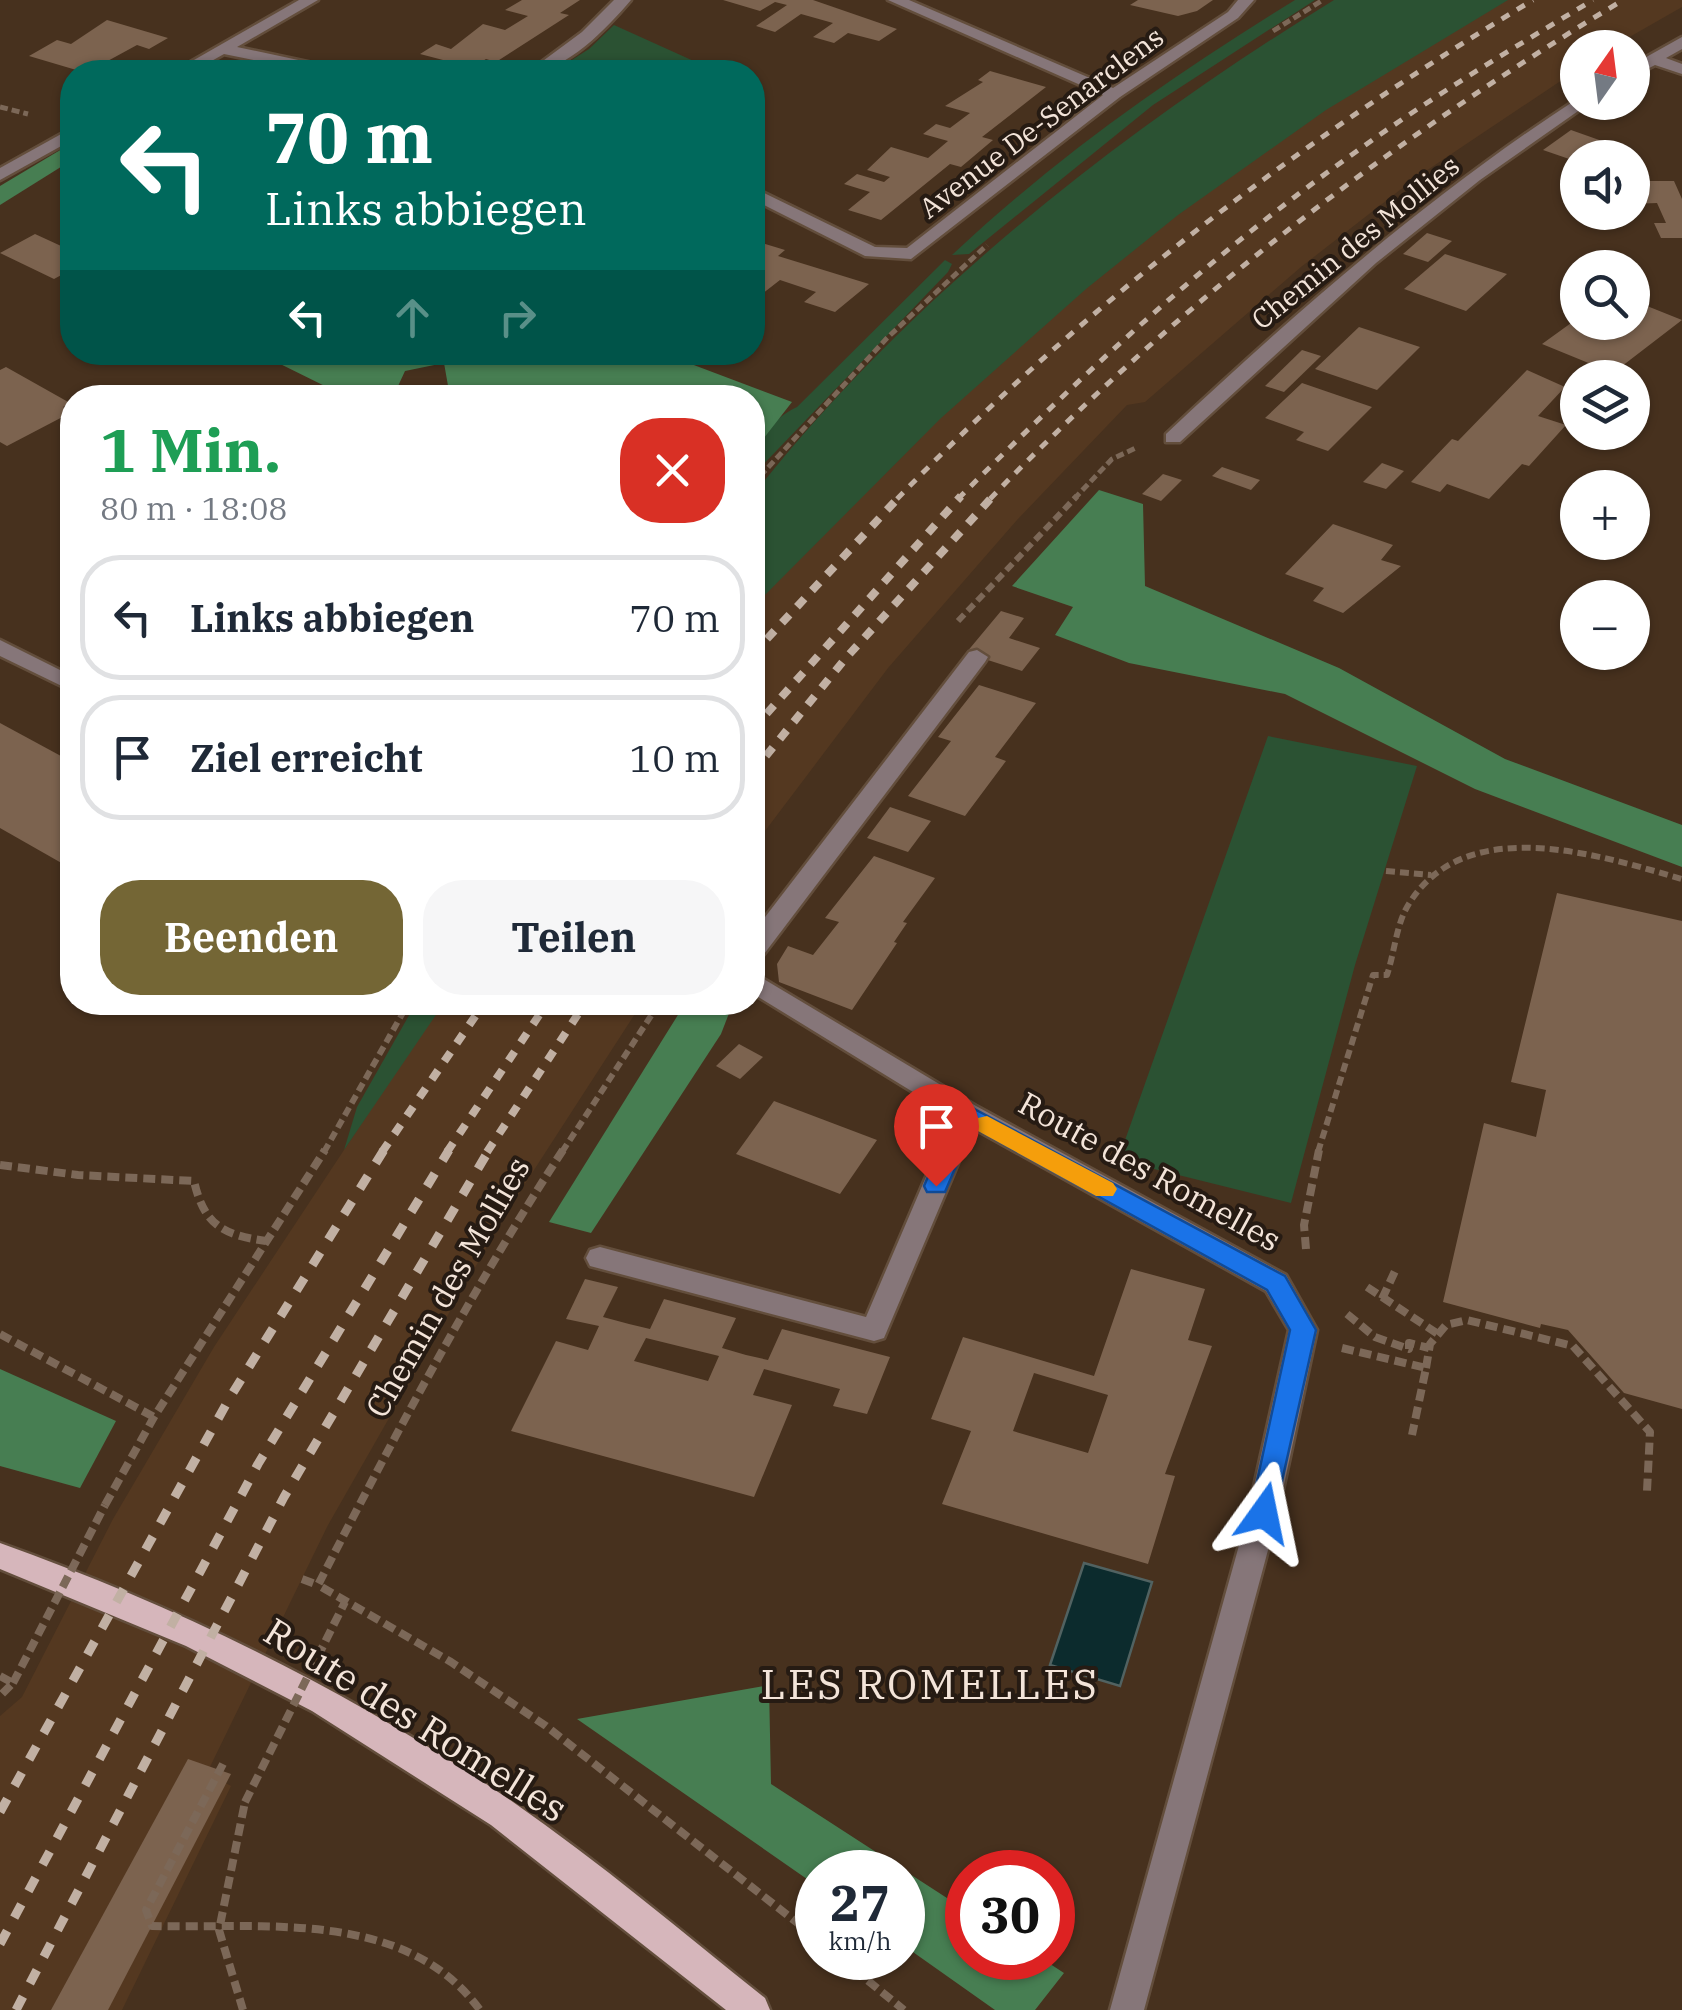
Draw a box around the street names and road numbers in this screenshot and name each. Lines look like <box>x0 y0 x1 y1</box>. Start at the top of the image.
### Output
street label: Avenue De-Senarclens <box>911 18 1171 226</box>
street label: Chemin des Mollies <box>1243 147 1467 337</box>
street label: Route des Romelles <box>1012 1082 1288 1260</box>
street label: Chemin des Mollies <box>355 1149 539 1425</box>
street label: Route des Romelles <box>255 1606 577 1832</box>

